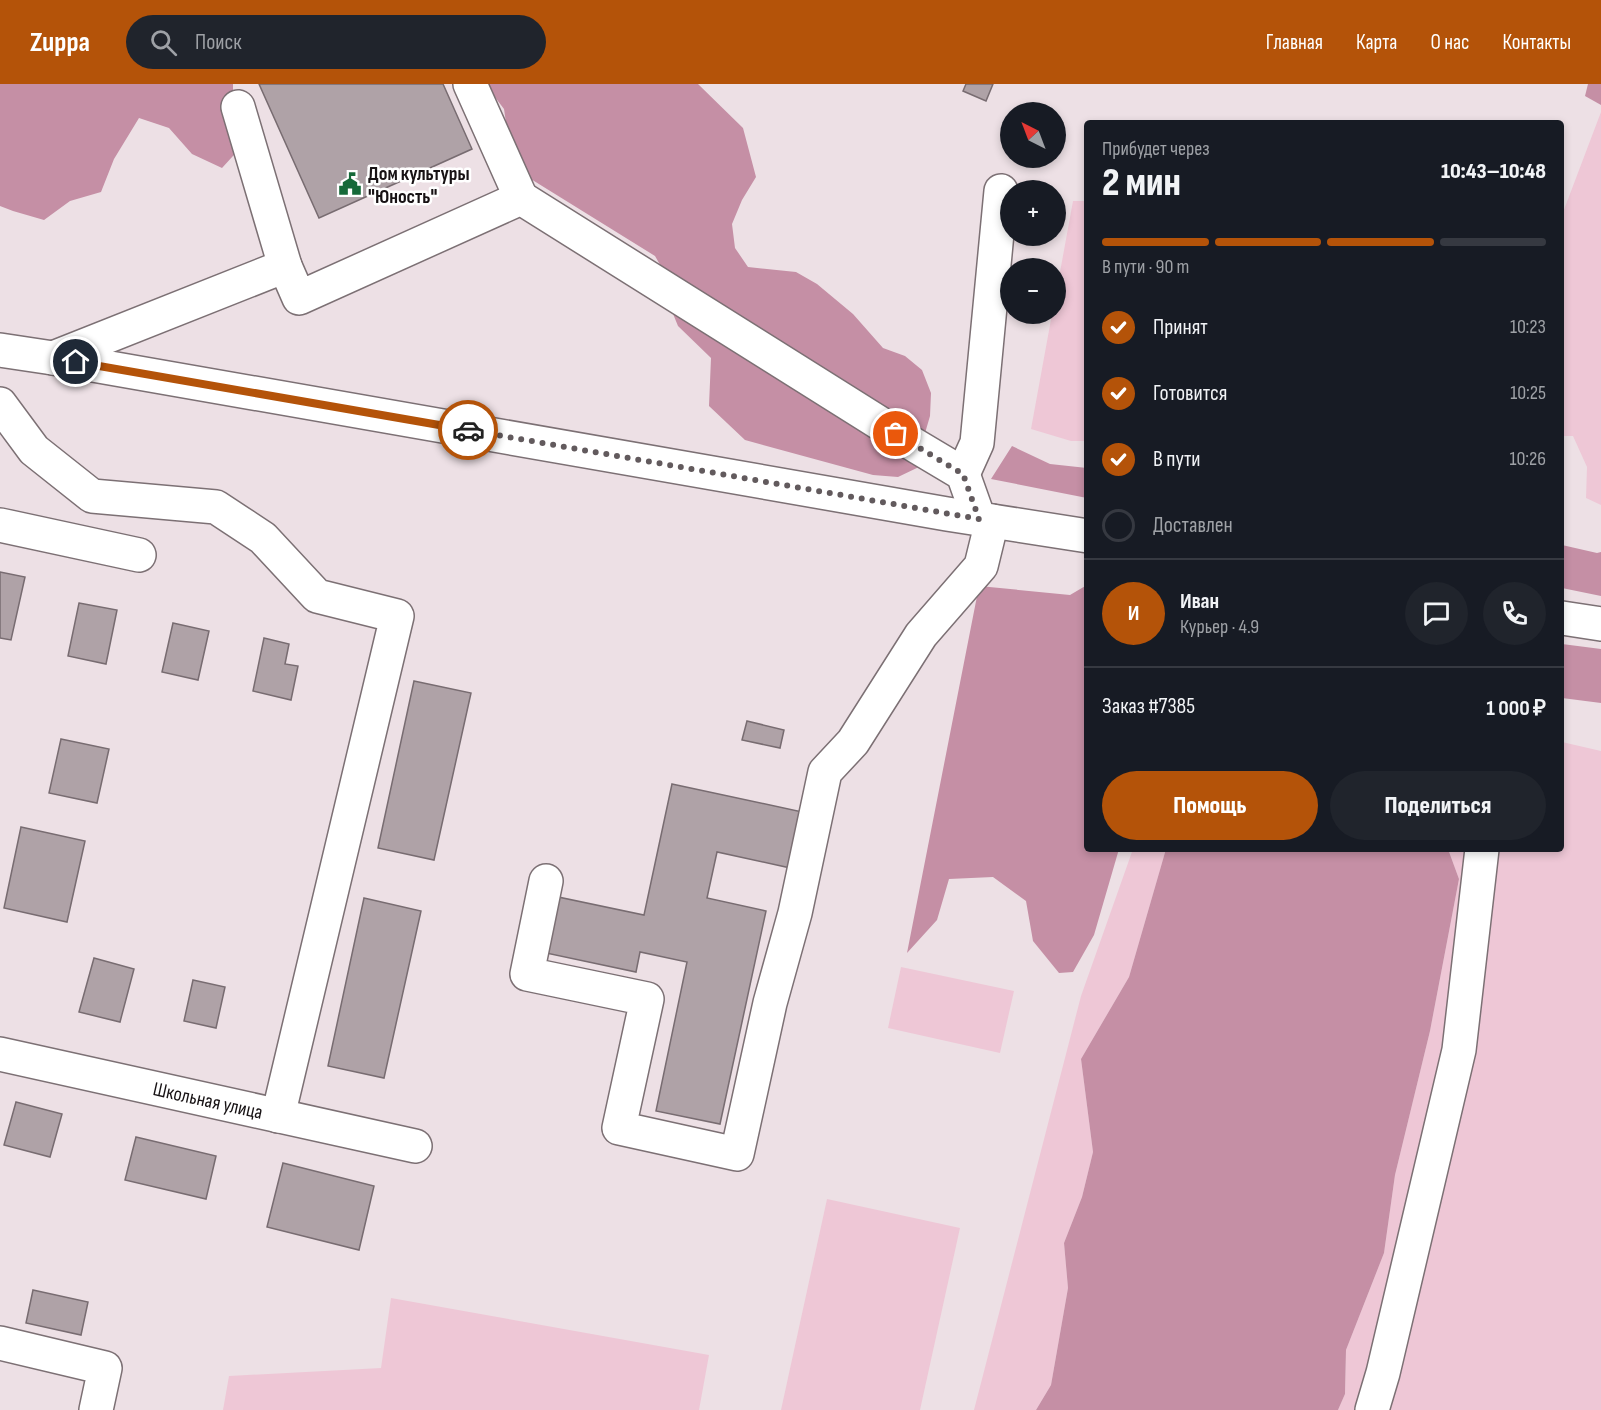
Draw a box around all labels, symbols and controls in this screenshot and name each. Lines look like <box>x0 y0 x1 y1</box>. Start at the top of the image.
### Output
search box <box>126 15 546 69</box>
text: Zuppa <box>30 26 90 59</box>
icon: search <box>147 26 180 59</box>
text: Поиск <box>195 29 241 56</box>
text: Главная <box>1266 30 1323 55</box>
text: Карта <box>1356 30 1397 55</box>
text: О нас <box>1430 30 1469 55</box>
text: Контакты <box>1502 30 1571 55</box>
north arrow <box>1000 102 1066 168</box>
map controls <box>1000 102 1066 324</box>
text: Прибудет через <box>1102 137 1210 161</box>
text: 10:43–10:48 <box>1441 158 1546 185</box>
text: 2 мин <box>1102 160 1181 207</box>
place label: Дом культуры "Юность" <box>368 162 470 209</box>
public building icon: Дом культуры "Юность" <box>337 171 363 197</box>
button: + <box>1000 180 1066 246</box>
text: В пути · 90 m <box>1102 255 1189 279</box>
button: − <box>1000 258 1066 324</box>
icon: check <box>1102 311 1135 344</box>
text: Принят <box>1153 314 1208 341</box>
text: 10:23 <box>1510 315 1546 339</box>
pin <box>50 336 101 387</box>
icon: home <box>59 345 92 378</box>
icon: check <box>1102 377 1135 410</box>
text: Готовится <box>1153 380 1227 407</box>
text: 10:25 <box>1510 381 1546 405</box>
courier <box>438 400 498 460</box>
pin <box>870 408 921 459</box>
icon: car <box>452 414 485 447</box>
icon: bag <box>879 417 912 450</box>
icon: check <box>1102 443 1135 476</box>
text: В пути <box>1153 446 1201 473</box>
text: 10:26 <box>1510 447 1546 471</box>
text: Доставлен <box>1153 512 1233 539</box>
button: chat <box>1405 582 1468 645</box>
button: phone <box>1483 582 1546 645</box>
text: Иван <box>1180 588 1219 615</box>
text: И <box>1128 600 1139 627</box>
text: Курьер · 4.9 <box>1180 615 1259 639</box>
text: Заказ #7385 <box>1102 693 1195 720</box>
text: 1 000 ₽ <box>1486 695 1546 722</box>
button: Помощь <box>1102 771 1318 840</box>
button: Поделиться <box>1330 771 1546 840</box>
street label: Школьная улица <box>151 1077 265 1125</box>

